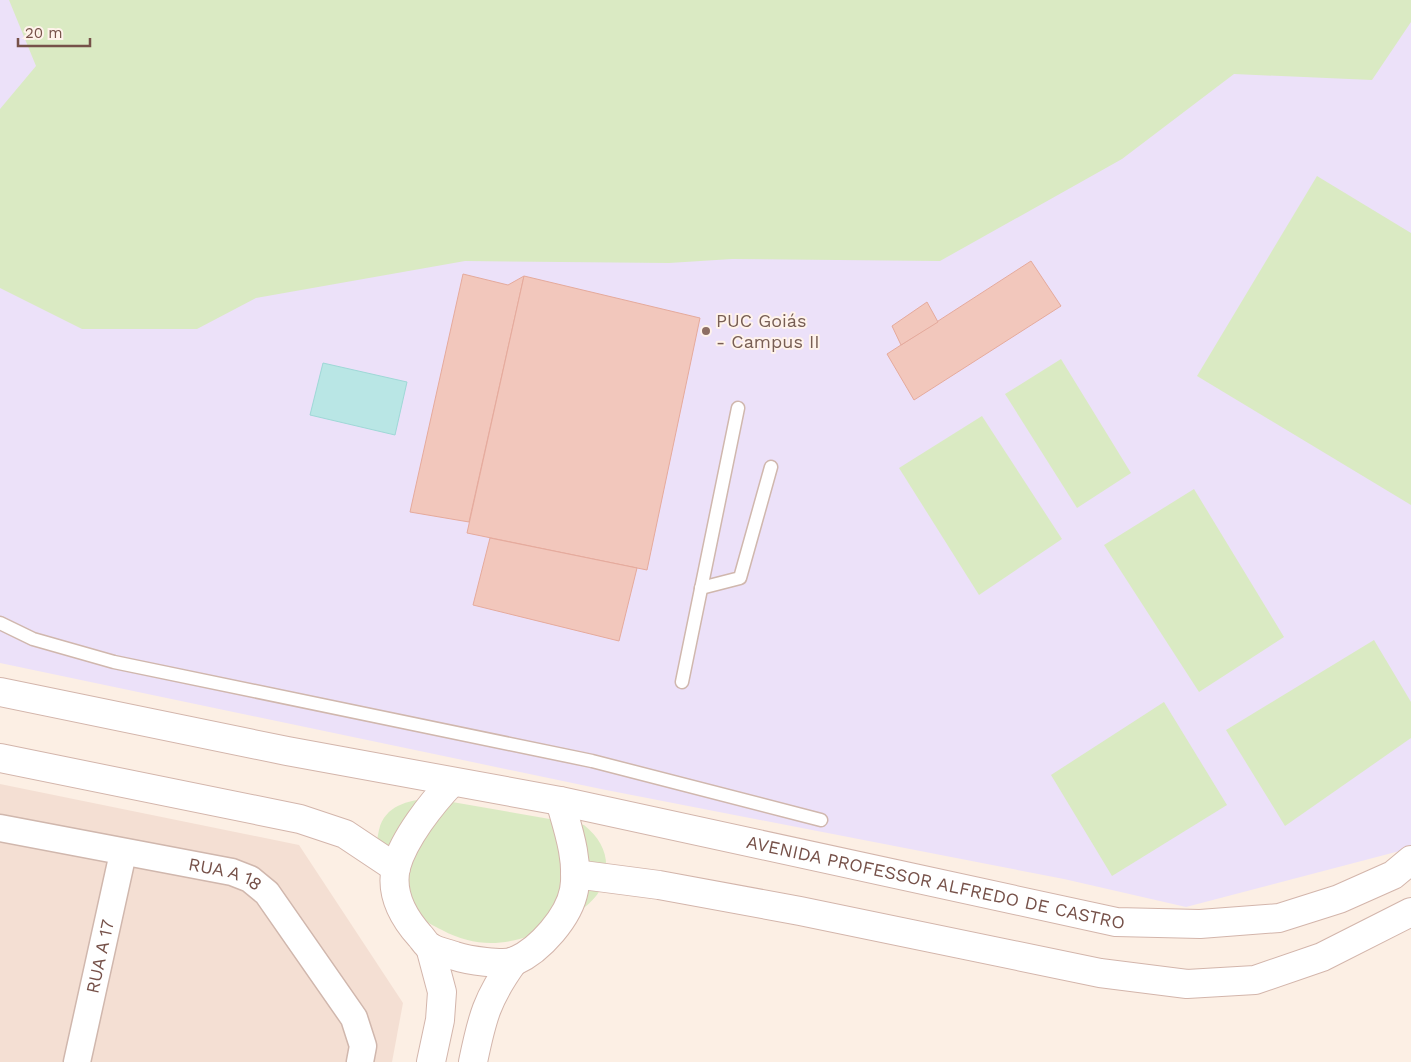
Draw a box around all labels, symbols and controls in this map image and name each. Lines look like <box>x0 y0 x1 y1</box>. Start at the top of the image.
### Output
scale bar <box>18 15 90 47</box>
text: 20 m <box>25 24 63 42</box>
place label: PUC Goiás - Campus II <box>716 310 820 352</box>
marker: PUC Goiás - Campus II <box>700 325 712 337</box>
street label: AVENIDA PROFESSOR ALFREDO DE CASTRO <box>745 831 1125 932</box>
street label: RUA A 18 <box>187 853 267 895</box>
street label: RUA A 17 <box>81 918 118 995</box>

